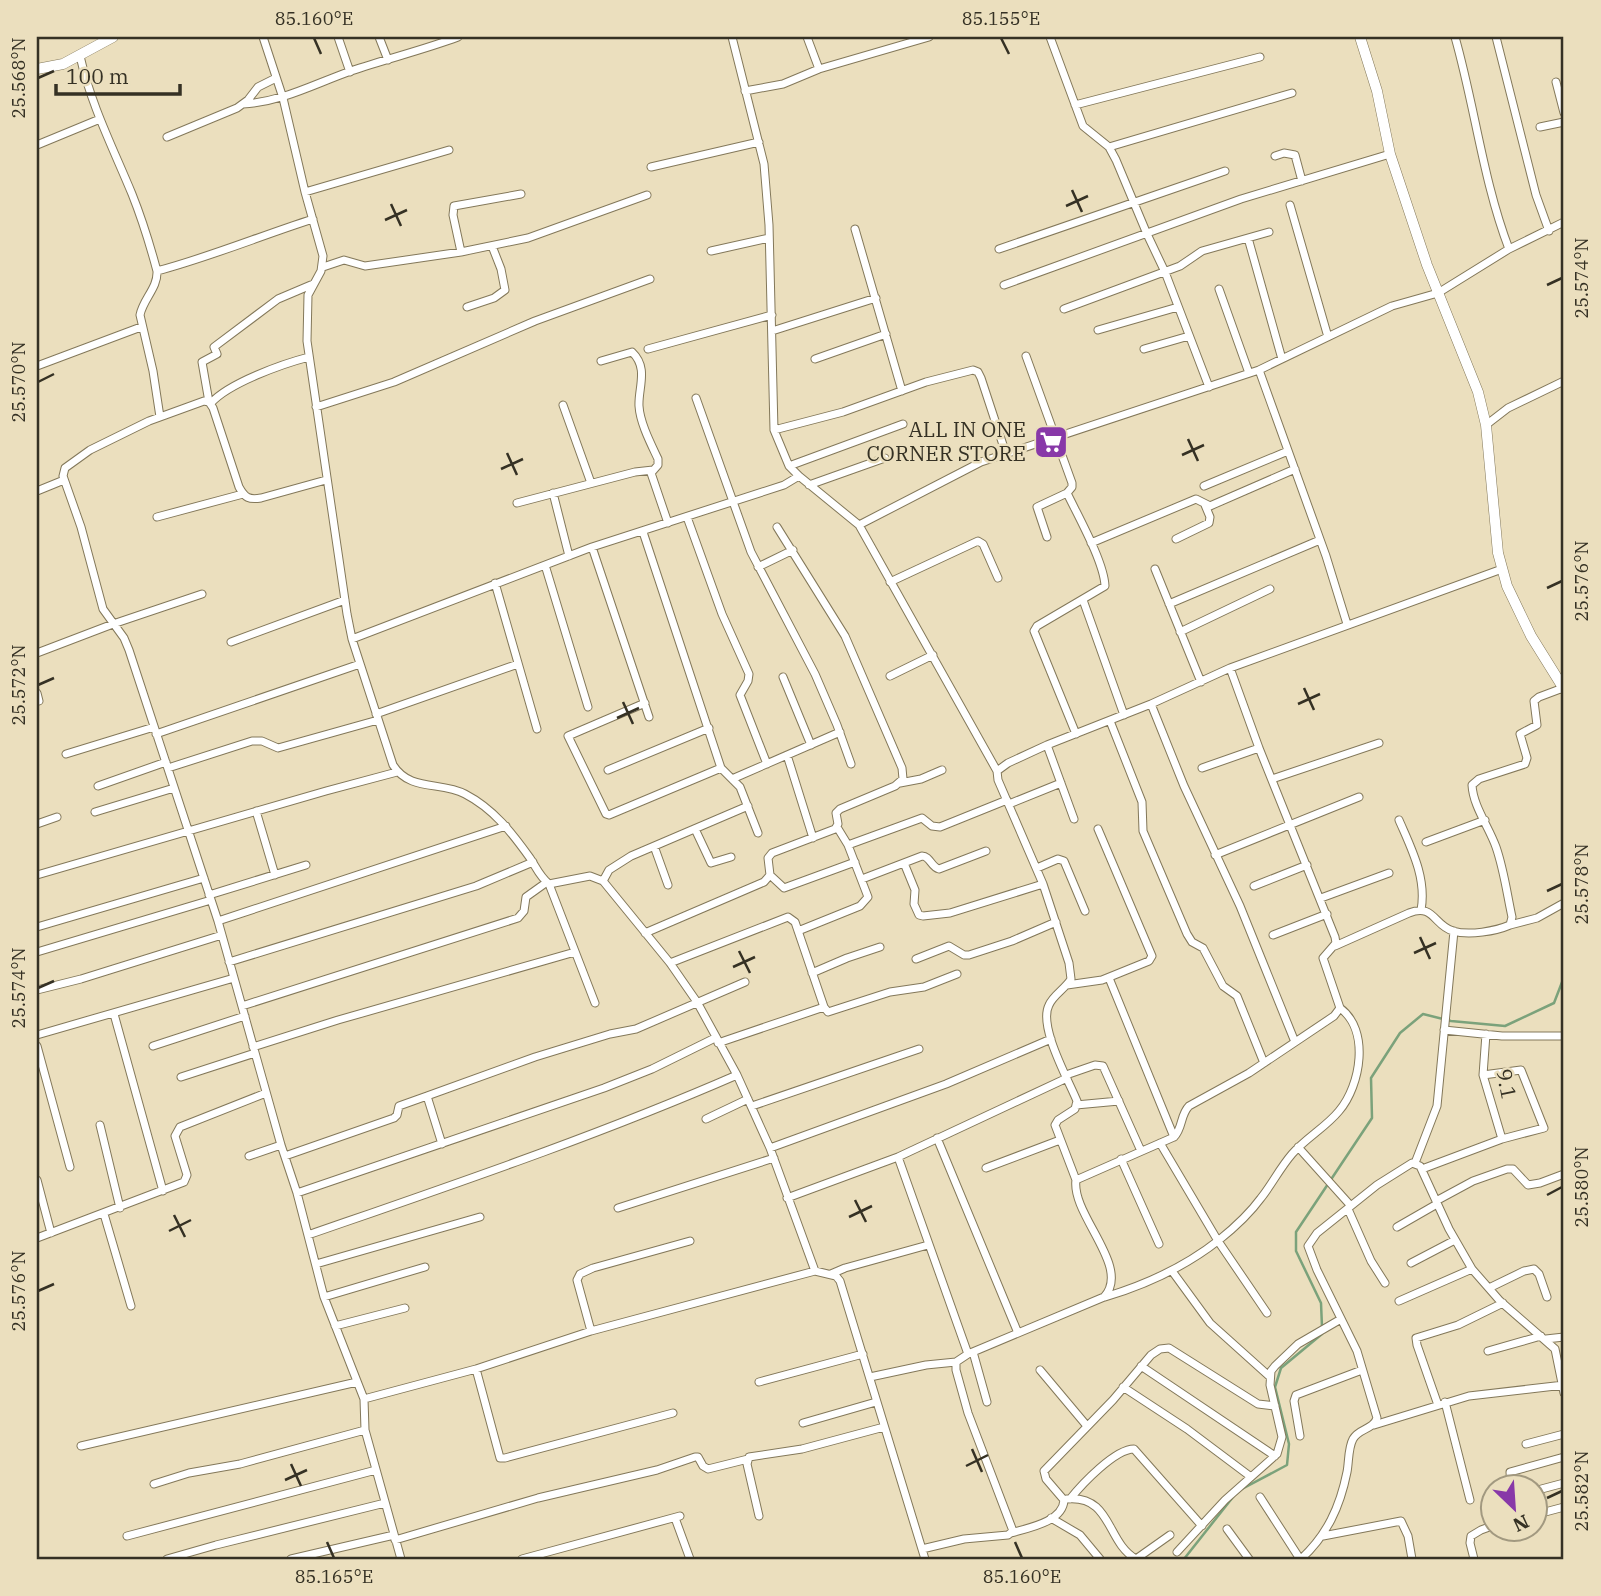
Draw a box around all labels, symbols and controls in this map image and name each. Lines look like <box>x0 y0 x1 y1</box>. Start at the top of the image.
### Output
text: 85.160°E <box>275 7 353 30</box>
text: 85.155°E <box>962 7 1040 30</box>
text: 25.568°N <box>7 37 30 119</box>
scale bar <box>56 52 180 96</box>
text: 100 m <box>66 62 129 90</box>
text: 25.574°N <box>1570 237 1593 319</box>
text: 25.570°N <box>7 341 30 423</box>
place label: ALL IN ONE CORNER STORE <box>867 415 1026 467</box>
supermarket icon: ALL IN ONE CORNER STORE <box>1032 423 1070 461</box>
text: 25.576°N <box>1570 540 1593 622</box>
text: 25.572°N <box>7 644 30 726</box>
text: 25.578°N <box>1570 843 1593 925</box>
text: 25.574°N <box>7 947 30 1029</box>
street label: 9.1 <box>1490 1066 1524 1102</box>
text: 25.580°N <box>1570 1146 1593 1228</box>
text: 25.576°N <box>7 1250 30 1332</box>
text: 25.582°N <box>1570 1450 1593 1532</box>
north arrow <box>1478 1474 1548 1544</box>
text: N <box>1509 1509 1533 1537</box>
text: 85.165°E <box>295 1565 373 1588</box>
text: 85.160°E <box>983 1565 1061 1588</box>

